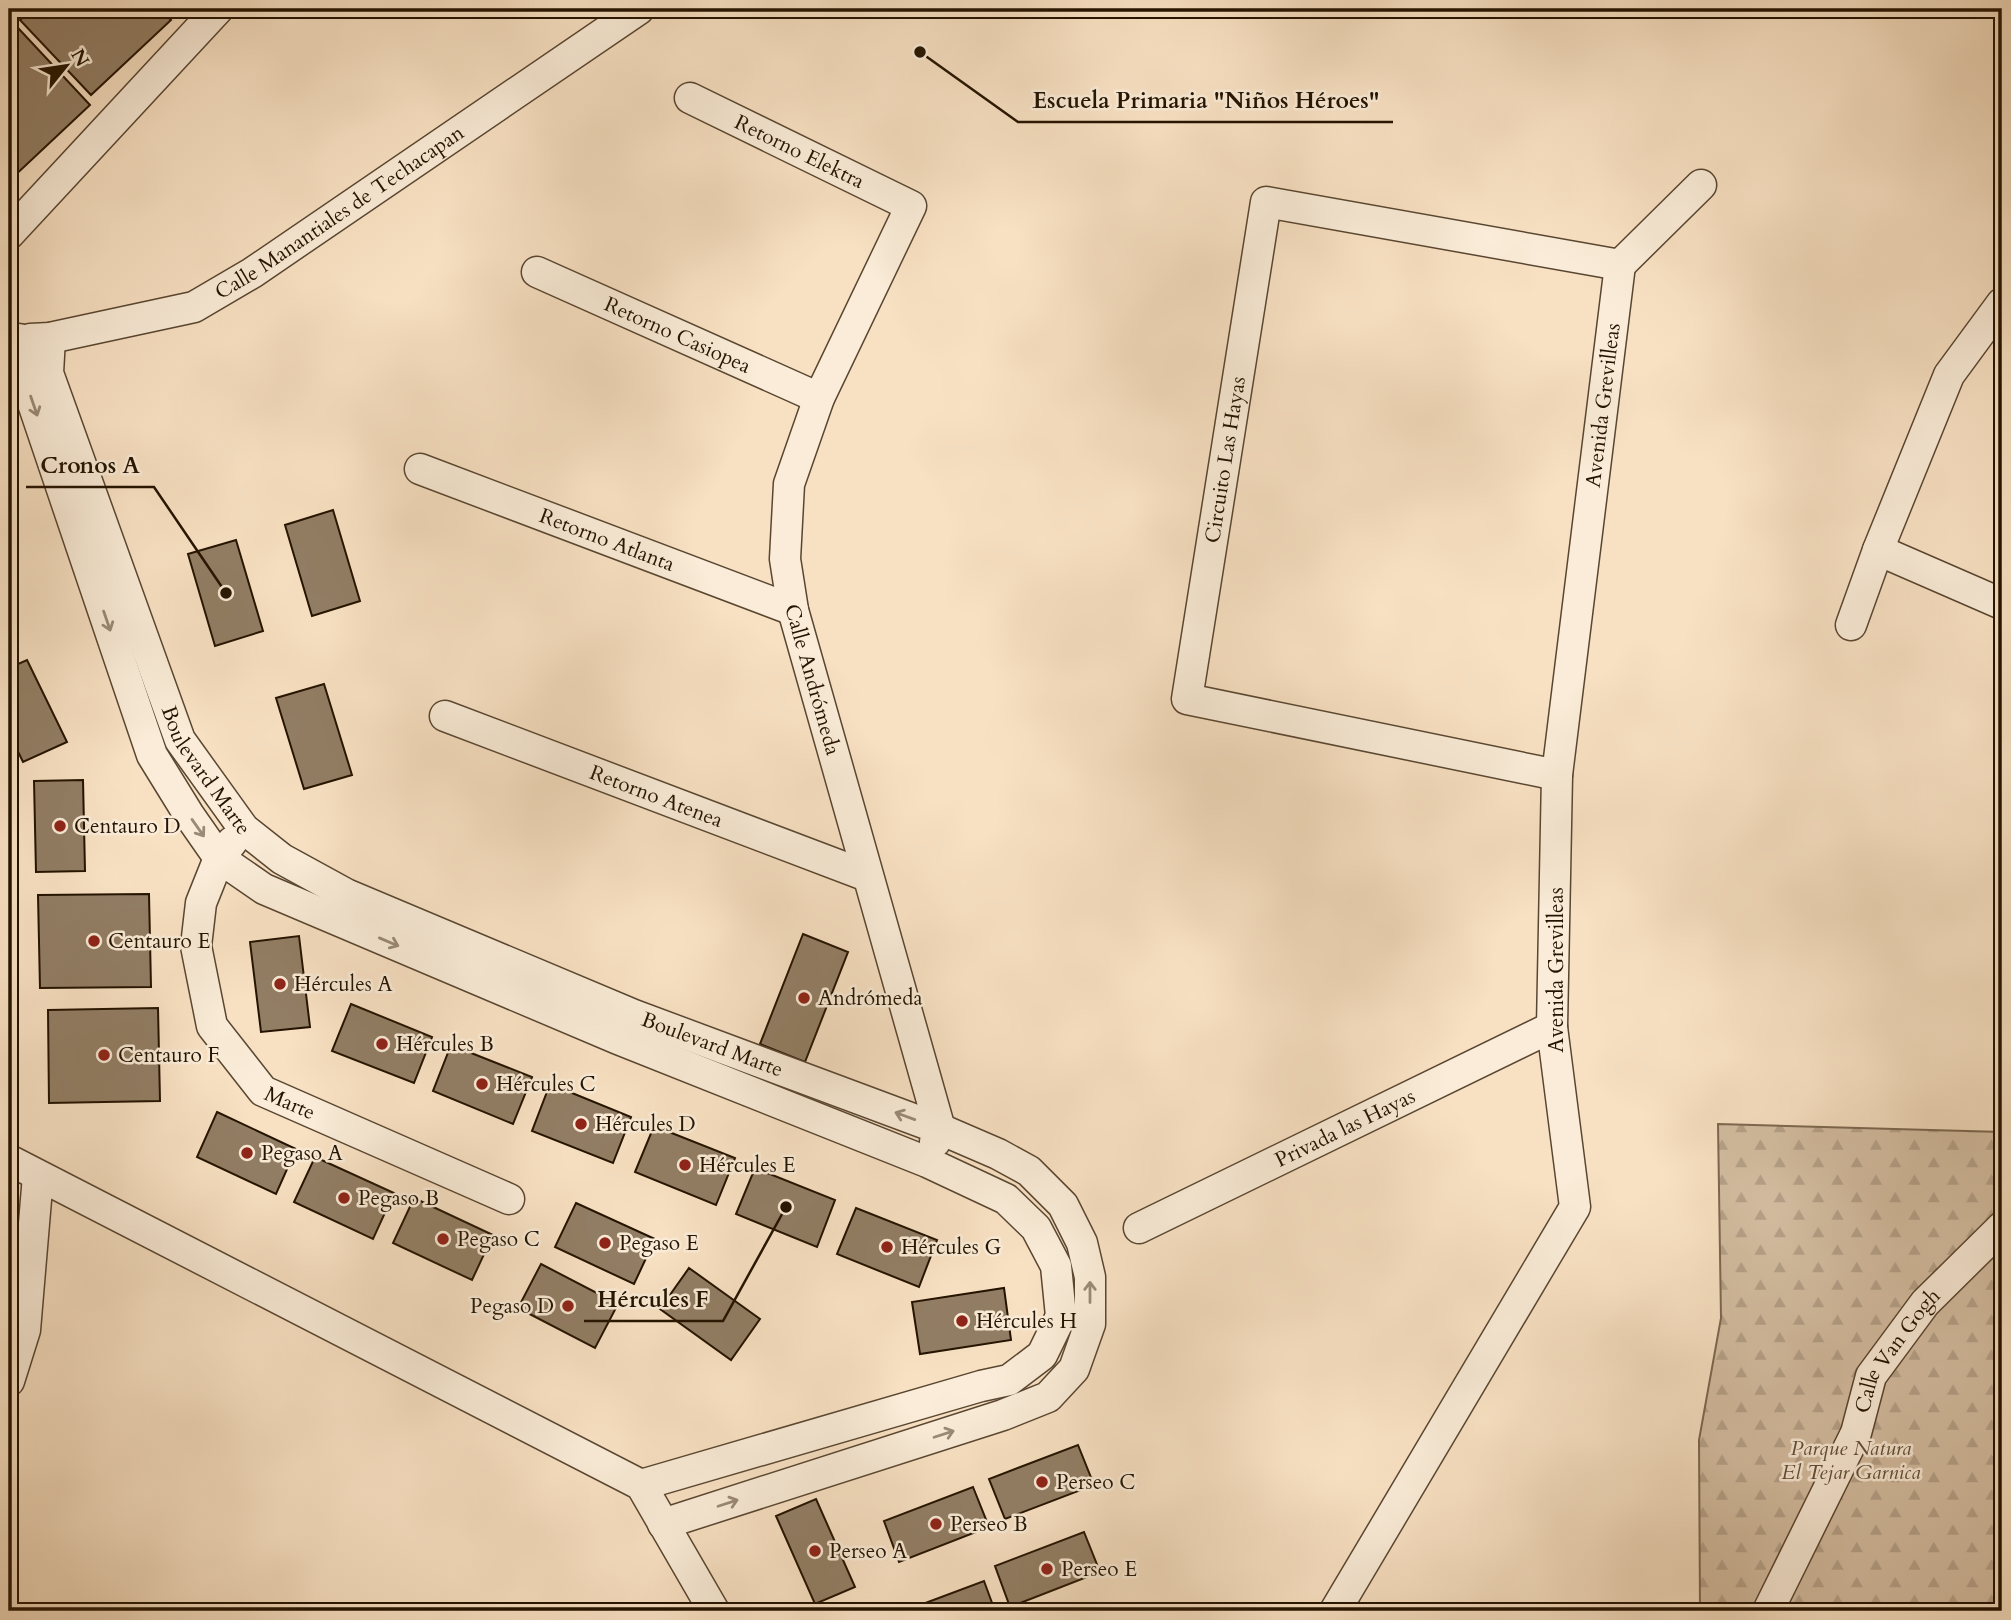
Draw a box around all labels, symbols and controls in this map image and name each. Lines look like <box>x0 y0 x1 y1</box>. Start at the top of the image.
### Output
north arrow <box>32 32 102 102</box>
text: N <box>64 44 95 72</box>
callout: Escuela Primaria ''Niños Héroes'' <box>1018 78 1393 122</box>
text: Escuela Primaria ''Niños Héroes'' <box>1032 85 1380 116</box>
street label: Retorno Elektra <box>730 108 869 196</box>
street label: Calle Manantiales de Techacapan <box>210 118 470 307</box>
street label: Retorno Casiopea <box>599 290 755 381</box>
street label: Avenida Grevilleas <box>1579 321 1628 489</box>
street label: Circuito Las Hayas <box>1198 374 1253 545</box>
one-way arrow <box>29 394 41 416</box>
callout: Cronos A <box>26 443 154 487</box>
text: Cronos A <box>40 450 140 481</box>
street label: Retorno Atlanta <box>535 501 679 579</box>
street label: Calle Andrómeda <box>777 601 847 759</box>
one-way arrow <box>101 610 114 632</box>
street label: Boulevard Marte <box>154 702 258 841</box>
street label: Retorno Atenea <box>585 758 727 835</box>
place label: Centauro D <box>74 812 180 841</box>
marker: Centauro D <box>52 818 68 834</box>
one-way arrow <box>191 818 205 837</box>
street label: Avenida Grevilleas <box>1542 887 1571 1053</box>
place label: Centauro E <box>108 927 210 956</box>
marker: Centauro E <box>86 933 102 949</box>
one-way arrow <box>378 936 400 949</box>
place label: Hércules A <box>294 970 392 999</box>
marker: Hércules A <box>272 976 288 992</box>
place label: Andrómeda <box>818 984 923 1013</box>
marker: Andrómeda <box>796 990 812 1006</box>
street label: Boulevard Marte <box>637 1005 787 1084</box>
place label: Hércules B <box>396 1030 494 1059</box>
marker: Hércules B <box>374 1036 390 1052</box>
place label: Centauro F <box>118 1041 219 1070</box>
marker: Centauro F <box>96 1047 112 1063</box>
place label: Hércules C <box>496 1070 595 1099</box>
marker: Hércules C <box>474 1076 490 1092</box>
street label: Marte <box>260 1079 320 1127</box>
street label: Privada las Hayas <box>1270 1082 1420 1175</box>
one-way arrow <box>895 1108 917 1121</box>
place label: Hércules D <box>595 1110 695 1139</box>
marker: Hércules D <box>573 1116 589 1132</box>
place label: Pegaso A <box>261 1139 343 1168</box>
marker: Pegaso A <box>239 1145 255 1161</box>
place label: Hércules E <box>699 1151 795 1180</box>
marker: Hércules E <box>677 1157 693 1173</box>
place label: Pegaso B <box>358 1184 439 1213</box>
marker: Pegaso B <box>336 1190 352 1206</box>
place label: Pegaso C <box>457 1225 540 1254</box>
place label: Pegaso E <box>619 1229 699 1258</box>
marker: Pegaso C <box>435 1231 451 1247</box>
place label: Hércules G <box>901 1233 1001 1262</box>
marker: Pegaso E <box>597 1235 613 1251</box>
marker: Hércules G <box>879 1239 895 1255</box>
callout: Hércules F <box>584 1277 723 1321</box>
one-way arrow <box>1083 1281 1097 1304</box>
street label: Calle Van Gogh <box>1848 1282 1947 1416</box>
text: Hércules F <box>597 1284 709 1315</box>
place label: Pegaso D <box>470 1292 554 1321</box>
marker: Pegaso D <box>560 1298 576 1314</box>
place label: Hércules H <box>976 1307 1077 1336</box>
marker: Hércules H <box>954 1313 970 1329</box>
one-way arrow <box>933 1427 955 1439</box>
park label: Parque Natura El Tejar Garnica <box>1781 1434 1921 1487</box>
place label: Perseo C <box>1056 1468 1135 1497</box>
marker: Perseo C <box>1034 1474 1050 1490</box>
one-way arrow <box>716 1496 738 1509</box>
place label: Perseo B <box>950 1510 1027 1539</box>
marker: Perseo B <box>928 1516 944 1532</box>
place label: Perseo A <box>829 1537 907 1566</box>
marker: Perseo A <box>807 1543 823 1559</box>
place label: Perseo E <box>1061 1555 1137 1584</box>
marker: Perseo E <box>1039 1561 1055 1577</box>

